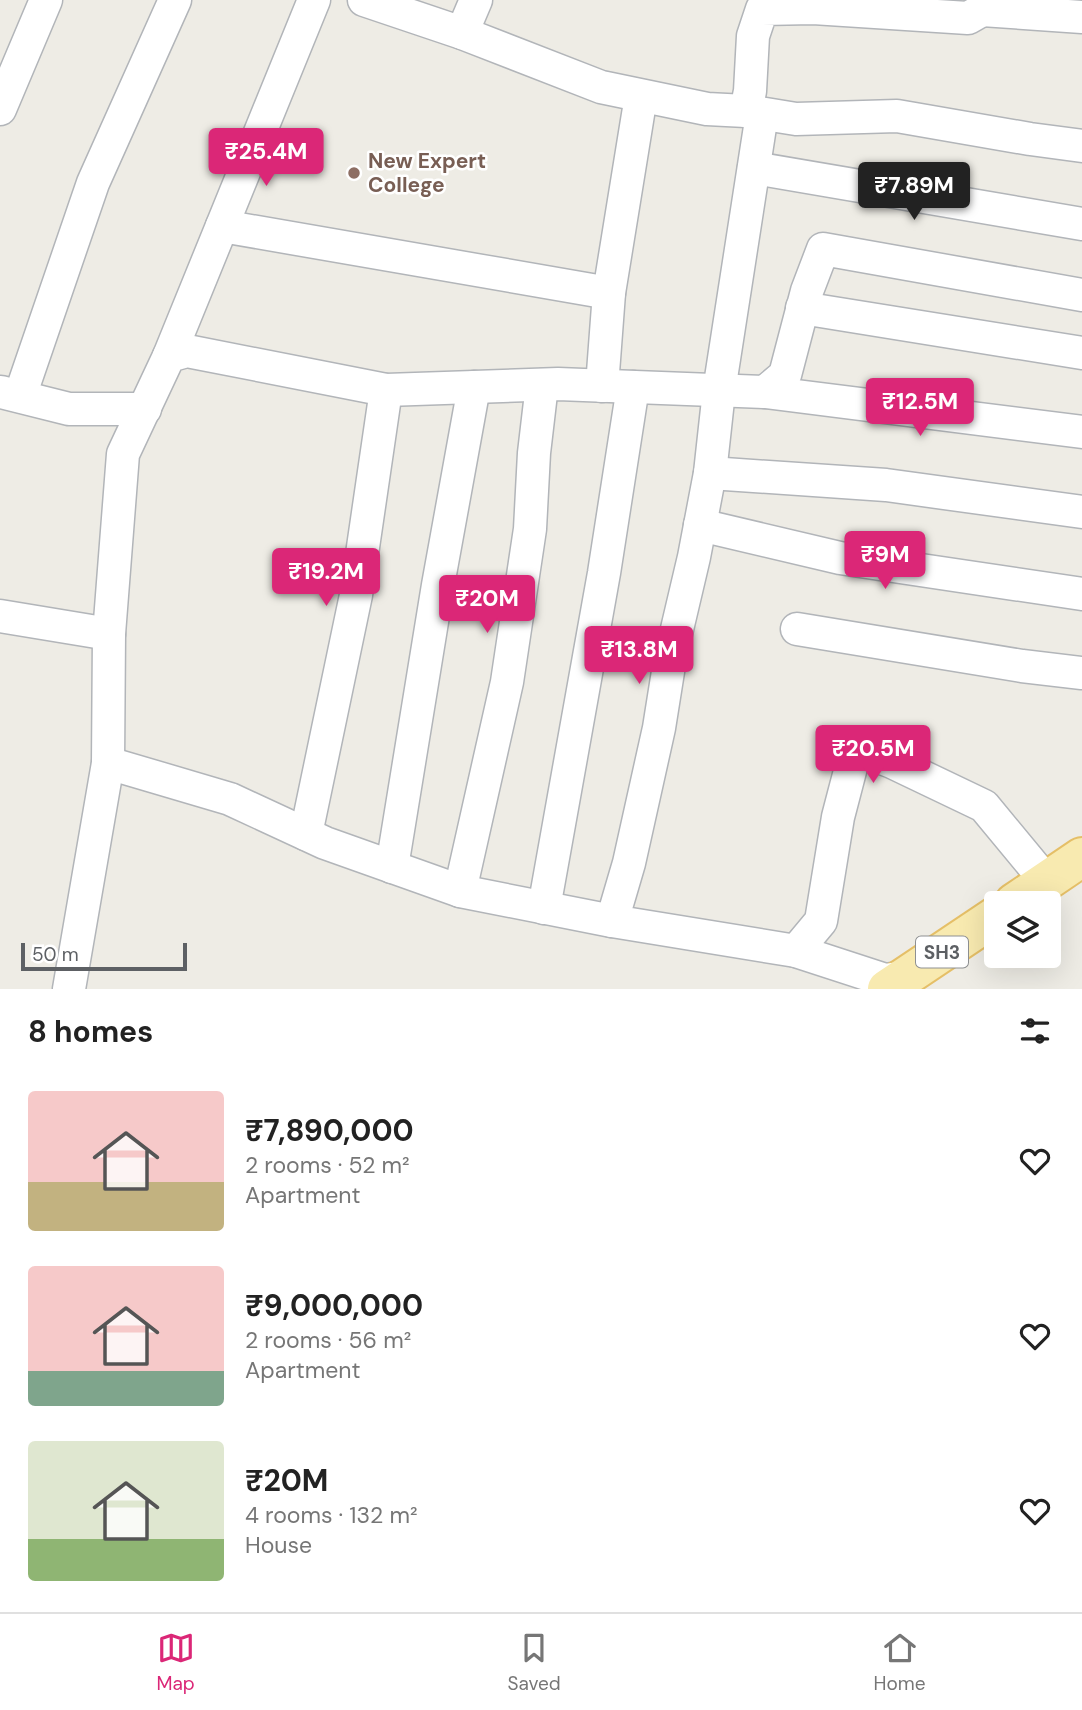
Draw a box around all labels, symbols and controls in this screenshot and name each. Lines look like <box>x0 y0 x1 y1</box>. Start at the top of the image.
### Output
pin: ₹25.4M <box>209 128 323 188</box>
text: ₹25.4M <box>225 136 307 166</box>
place label: New Expert College <box>368 147 486 199</box>
pin: ₹7.89M <box>857 162 971 222</box>
marker: New Expert College <box>346 165 362 181</box>
text: ₹7.89M <box>874 170 954 200</box>
pin: ₹12.5M <box>863 378 977 438</box>
text: ₹12.5M <box>882 386 958 416</box>
pin: ₹9M <box>851 532 919 591</box>
text: ₹9M <box>860 539 910 569</box>
pin: ₹19.2M <box>269 548 383 608</box>
text: ₹19.2M <box>288 556 364 586</box>
pin: ₹20M <box>446 576 528 635</box>
text: ₹20M <box>455 583 519 613</box>
pin: ₹13.8M <box>582 626 696 686</box>
text: ₹13.8M <box>600 634 678 664</box>
pin: ₹20.5M <box>816 726 930 785</box>
text: ₹20.5M <box>831 733 915 763</box>
map controls <box>984 891 1061 968</box>
button: layers <box>984 891 1061 968</box>
road number: SH3 <box>916 936 968 968</box>
scale bar <box>21 940 187 972</box>
text: 50 m <box>32 942 79 967</box>
text: 8 homes <box>28 1012 153 1051</box>
icon: filters <box>1016 1012 1054 1050</box>
text: ₹7,890,000 <box>245 1111 414 1150</box>
icon: home <box>84 1119 168 1203</box>
icon: heart <box>1016 1142 1054 1180</box>
text: 2 rooms · 52 m² <box>245 1150 410 1180</box>
text: Apartment <box>245 1180 360 1210</box>
text: ₹9,000,000 <box>245 1286 423 1325</box>
icon: home <box>84 1294 168 1378</box>
icon: heart <box>1016 1317 1054 1355</box>
text: 2 rooms · 56 m² <box>245 1325 411 1355</box>
text: Apartment <box>245 1355 360 1385</box>
text: ₹20M <box>245 1461 328 1500</box>
icon: home <box>84 1469 168 1553</box>
icon: heart <box>1016 1492 1054 1530</box>
text: 4 rooms · 132 m² <box>245 1500 417 1530</box>
text: House <box>245 1530 312 1560</box>
tab: Map <box>156 1629 195 1696</box>
tab: Saved <box>508 1629 561 1696</box>
tab: Home <box>874 1629 926 1696</box>

